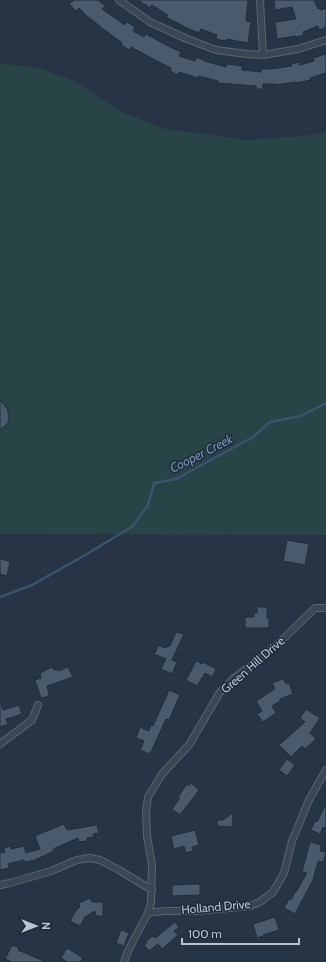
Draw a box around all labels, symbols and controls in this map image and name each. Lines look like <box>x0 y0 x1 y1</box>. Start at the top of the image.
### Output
water label: Cooper Creek <box>167 430 236 476</box>
street label: Green Hill Drive <box>218 633 288 696</box>
street label: Holland Drive <box>181 896 251 917</box>
north arrow <box>16 906 56 946</box>
scale bar <box>182 920 299 946</box>
text: N <box>39 922 53 930</box>
text: 100 m <box>188 926 222 941</box>

